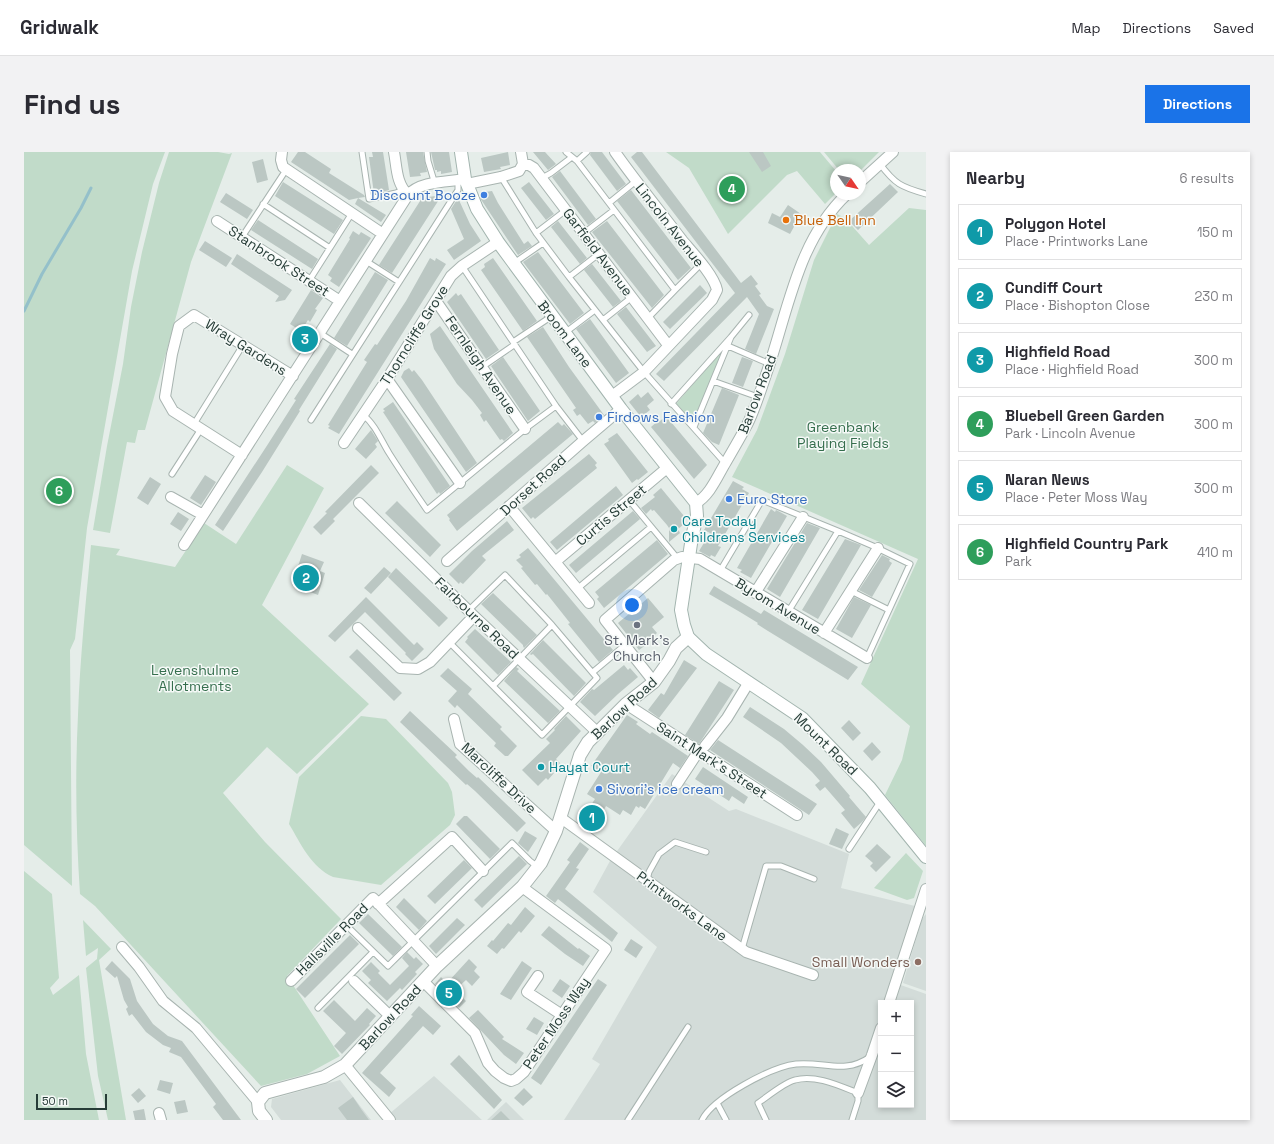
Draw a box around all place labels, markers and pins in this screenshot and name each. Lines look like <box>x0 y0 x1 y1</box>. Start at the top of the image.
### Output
pin: 4 <box>719 174 745 204</box>
place label: Discount Booze <box>370 186 476 204</box>
marker: Discount Booze <box>479 190 489 200</box>
place label: Blue Bell Inn <box>794 211 876 229</box>
marker: Blue Bell Inn <box>781 215 791 225</box>
pin: 3 <box>292 324 318 354</box>
place label: Firdows Fashion <box>607 408 715 426</box>
marker: Firdows Fashion <box>594 412 604 422</box>
pin: 6 <box>46 476 72 506</box>
place label: Euro Store <box>737 490 807 508</box>
marker: Euro Store <box>724 494 734 504</box>
place label: Care Today Childrens Services <box>682 512 805 546</box>
marker: Care Today Childrens Services <box>669 524 679 534</box>
pin: 2 <box>293 563 319 593</box>
marker: St. Mark's Church <box>632 620 642 630</box>
place label: St. Mark's Church <box>604 631 670 665</box>
place label: Hayat Court <box>549 758 630 776</box>
marker: Hayat Court <box>536 762 546 772</box>
place label: Sivori's ice cream <box>607 780 724 798</box>
marker: Sivori's ice cream <box>594 784 604 794</box>
pin: 1 <box>579 803 605 833</box>
place label: Small Wonders <box>812 953 910 971</box>
marker: Small Wonders <box>913 957 923 967</box>
pin: 5 <box>436 978 462 1008</box>

